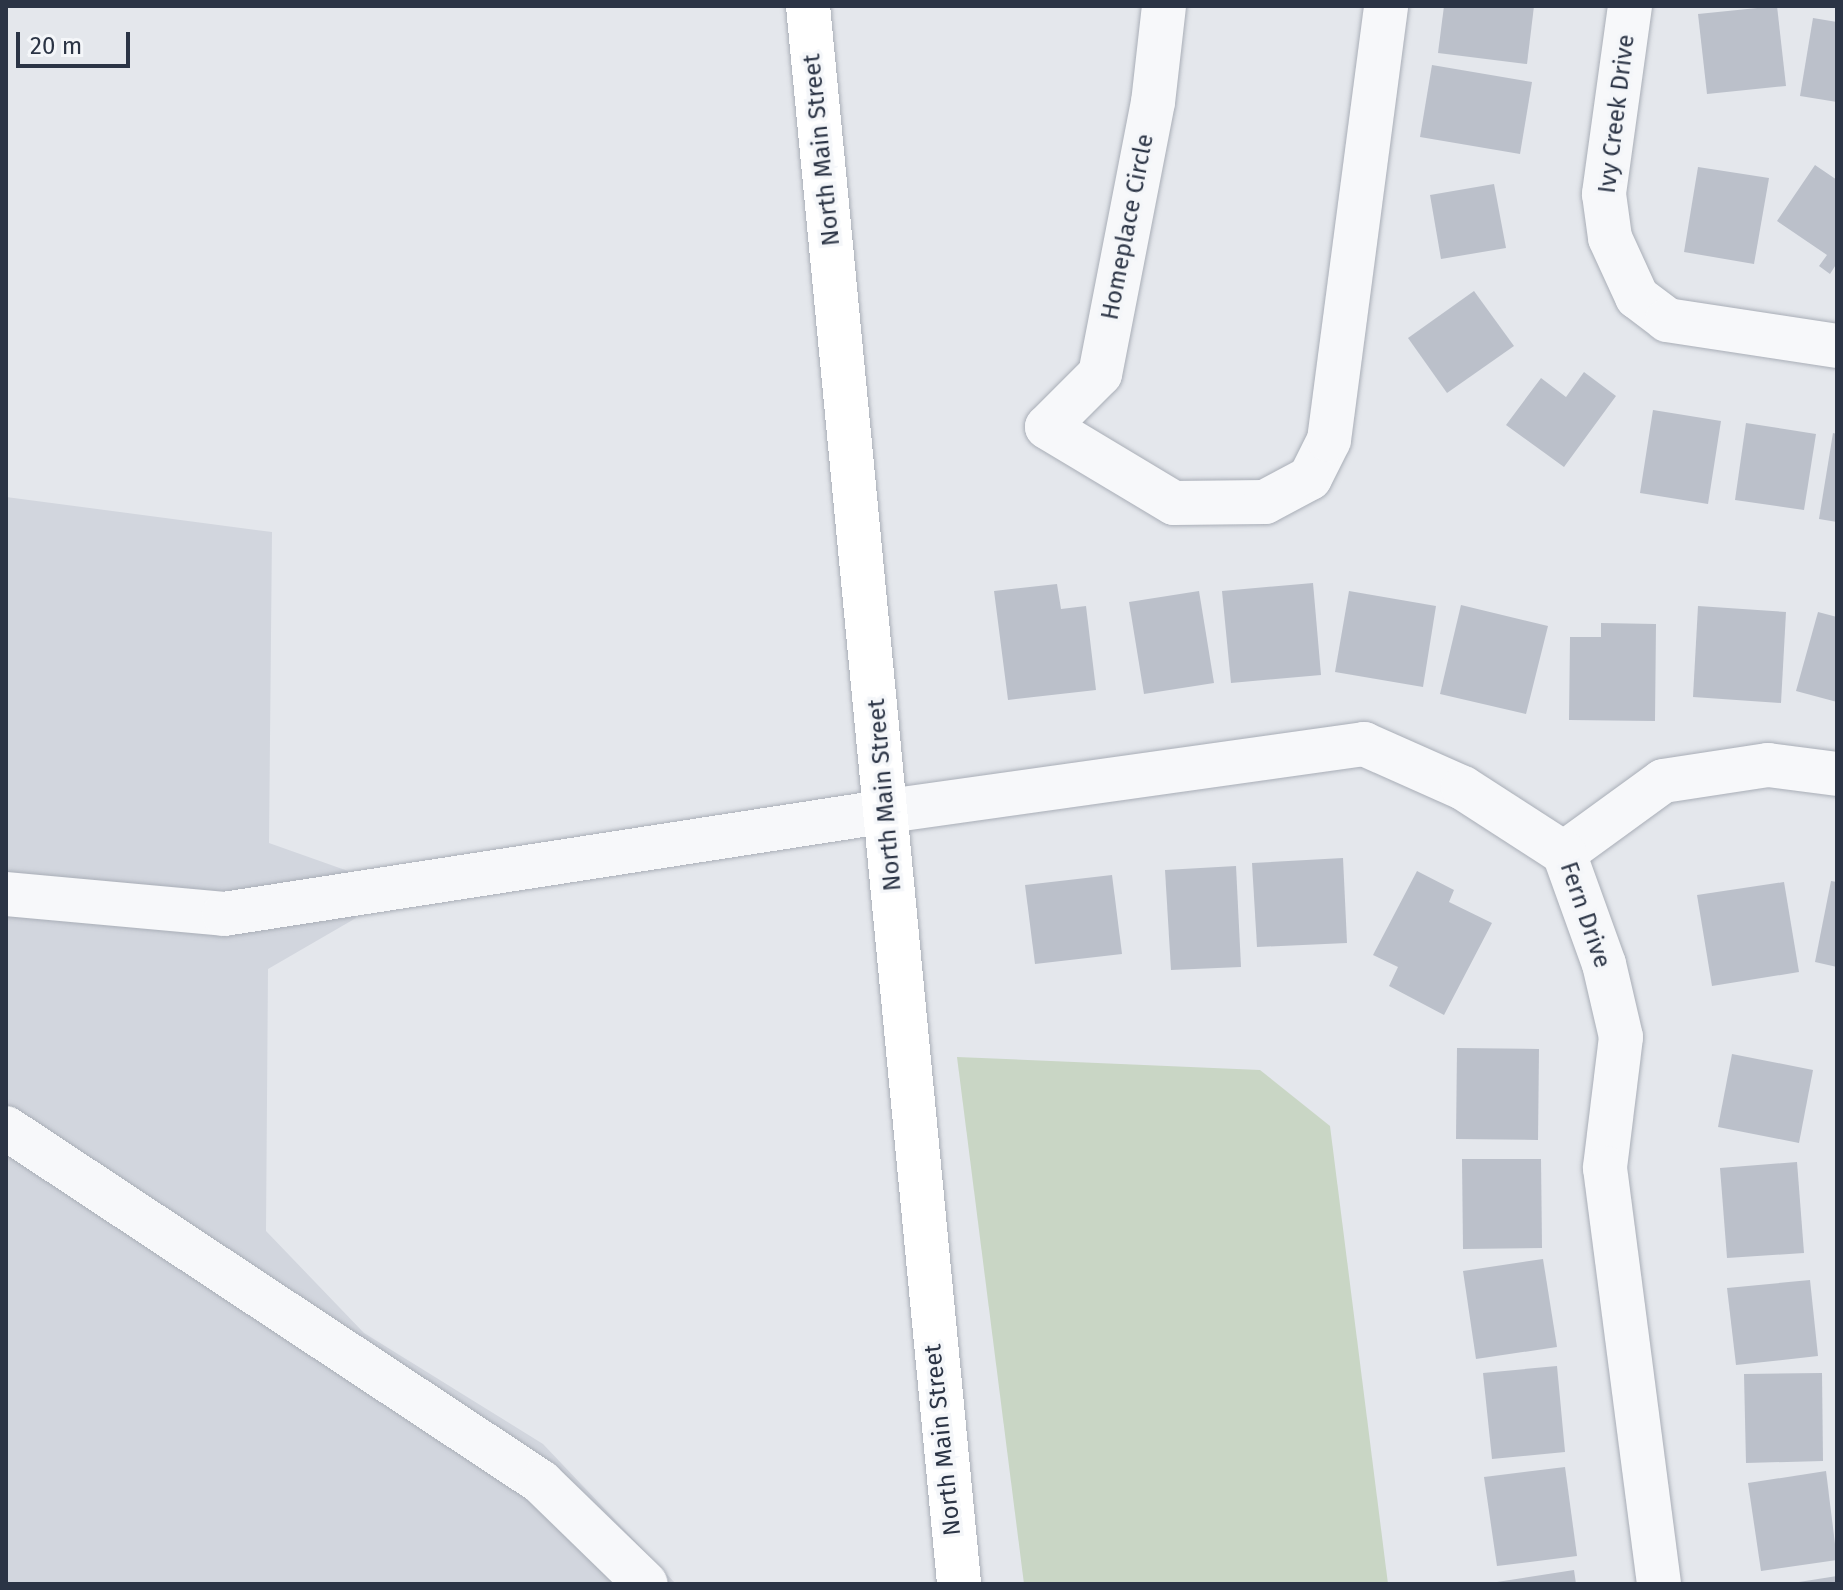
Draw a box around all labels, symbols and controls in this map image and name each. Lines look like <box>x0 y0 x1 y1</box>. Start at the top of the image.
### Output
scale bar <box>20 16 134 66</box>
text: 20 m <box>30 32 82 60</box>
street label: Ivy Creek Drive <box>1593 33 1641 195</box>
street label: North Main Street <box>798 53 846 247</box>
street label: Homeplace Circle <box>1096 132 1160 322</box>
street label: North Main Street <box>862 698 908 892</box>
street label: Fern Drive <box>1553 858 1617 972</box>
street label: North Main Street <box>919 1343 967 1537</box>

